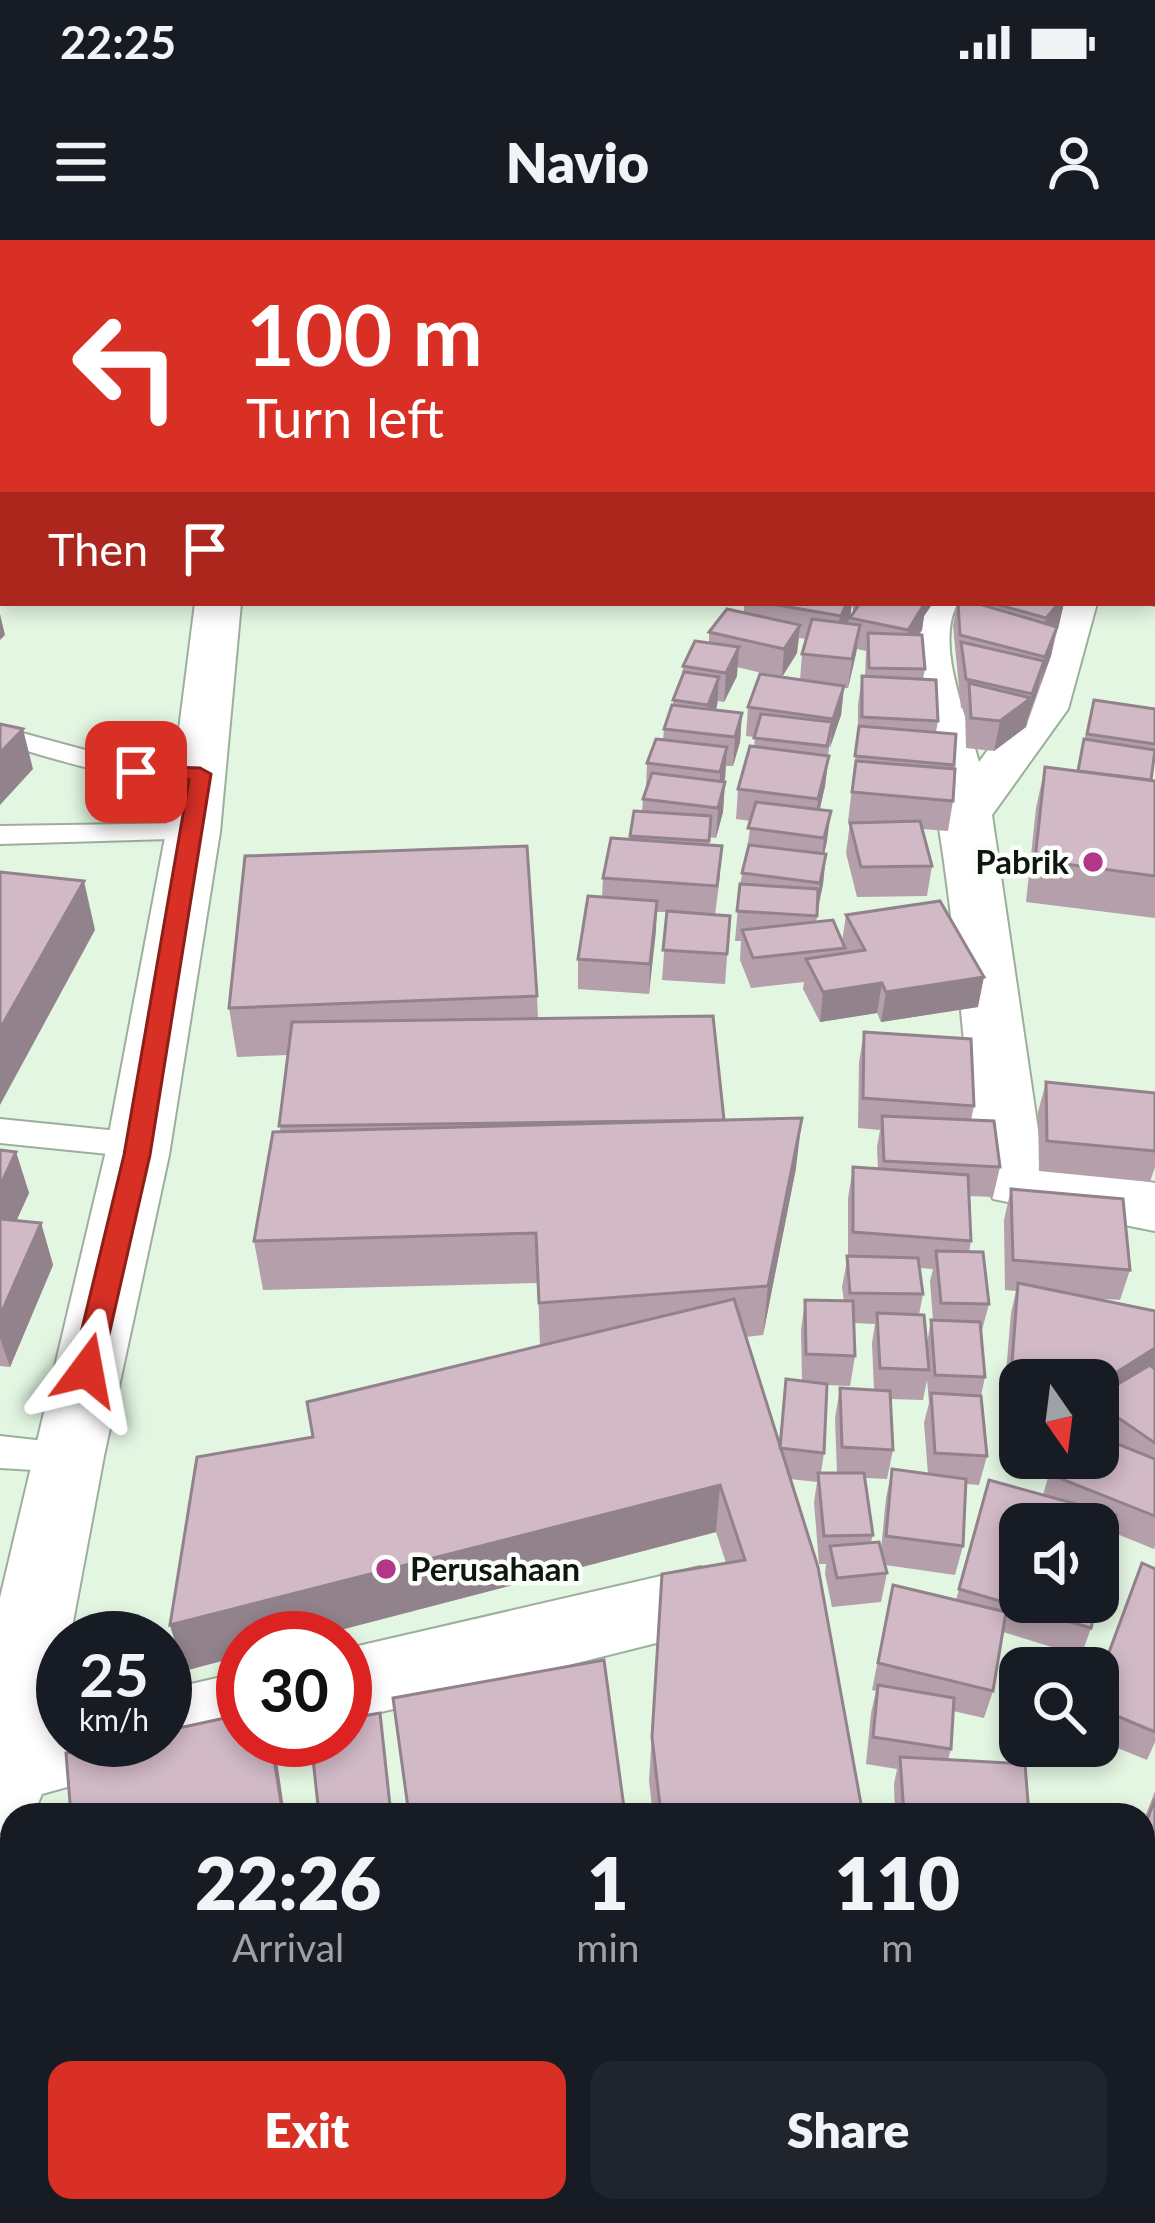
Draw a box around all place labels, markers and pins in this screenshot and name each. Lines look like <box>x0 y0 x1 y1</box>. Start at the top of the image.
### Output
pin <box>85 721 187 823</box>
place label: Pabrik <box>975 841 1069 881</box>
marker: Pabrik <box>1080 849 1106 875</box>
place label: Perusahaan <box>410 1548 580 1588</box>
marker: Perusahaan <box>373 1556 399 1582</box>

